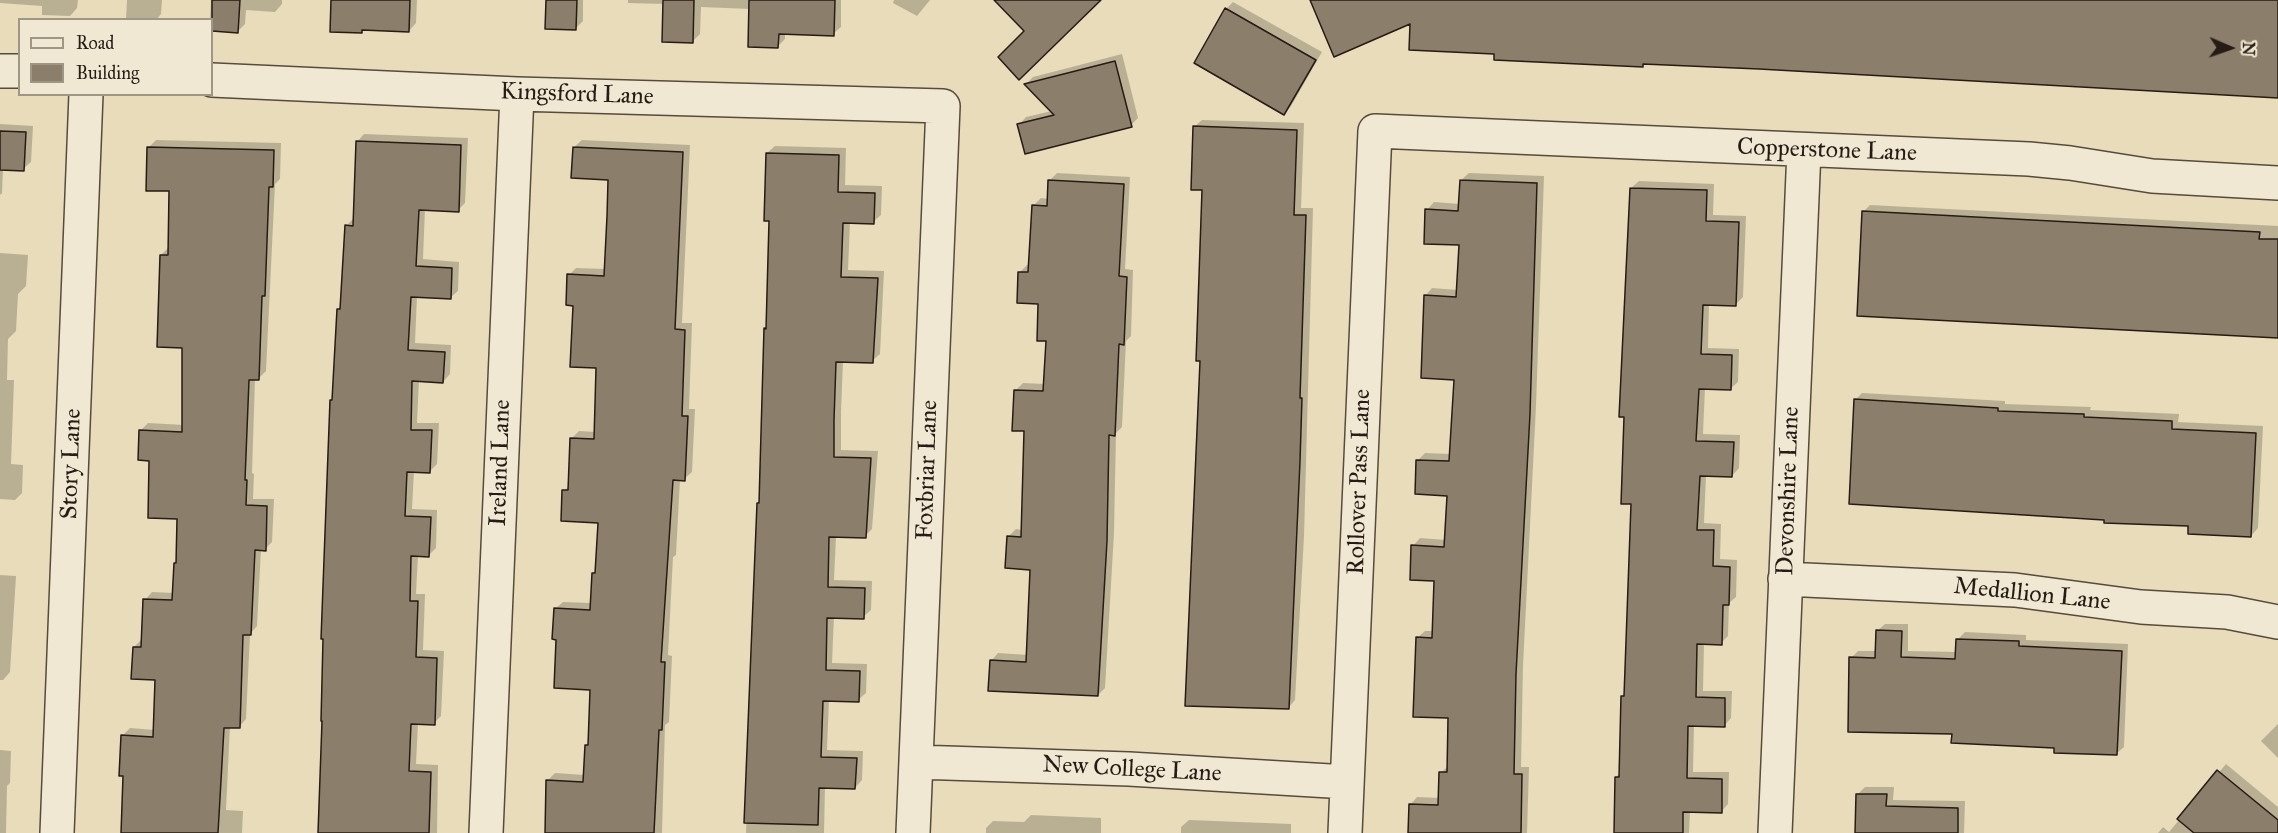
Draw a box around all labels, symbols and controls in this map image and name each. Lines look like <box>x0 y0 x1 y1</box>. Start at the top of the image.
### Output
legend <box>18 18 213 96</box>
north arrow <box>2200 18 2260 78</box>
text: Road <box>76 32 114 54</box>
text: N <box>2239 42 2258 56</box>
text: Building <box>76 62 139 84</box>
street label: Kingsford Lane <box>500 78 654 112</box>
street label: Copperstone Lane <box>1736 133 1918 169</box>
street label: Rollover Pass Lane <box>1342 388 1378 576</box>
street label: Ireland Lane <box>484 399 518 527</box>
street label: Foxbriar Lane <box>911 399 945 541</box>
street label: Devonshire Lane <box>1772 406 1806 576</box>
street label: Story Lane <box>56 408 88 520</box>
street label: Medallion Lane <box>1952 572 2112 618</box>
street label: New College Lane <box>1042 751 1222 789</box>

